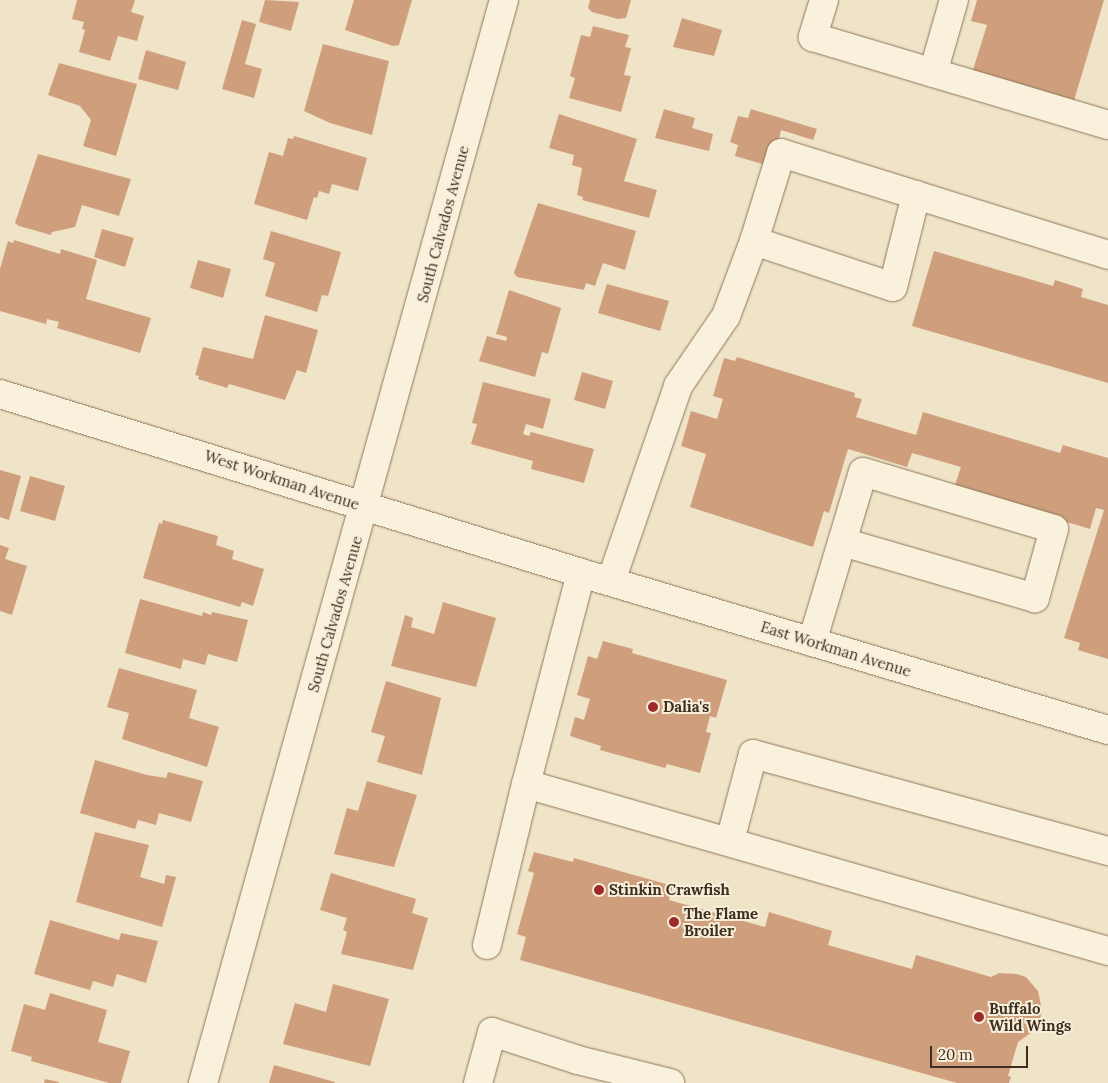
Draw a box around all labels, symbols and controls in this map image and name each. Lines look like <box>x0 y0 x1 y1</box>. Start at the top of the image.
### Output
street label: South Calvados Avenue <box>413 143 473 305</box>
street label: West Workman Avenue <box>202 446 362 514</box>
street label: South Calvados Avenue <box>304 534 366 694</box>
street label: East Workman Avenue <box>759 618 913 680</box>
place label: Dalia's <box>663 698 709 716</box>
marker: Dalia's <box>647 701 659 713</box>
place label: Stinkin Crawfish <box>609 881 730 899</box>
marker: Stinkin Crawfish <box>593 884 605 896</box>
place label: The Flame Broiler <box>684 904 758 939</box>
marker: The Flame Broiler <box>668 916 680 928</box>
place label: Buffalo Wild Wings <box>989 999 1071 1034</box>
marker: Buffalo Wild Wings <box>973 1011 985 1023</box>
scale bar <box>933 1036 1030 1068</box>
text: 20 m <box>938 1045 973 1064</box>

